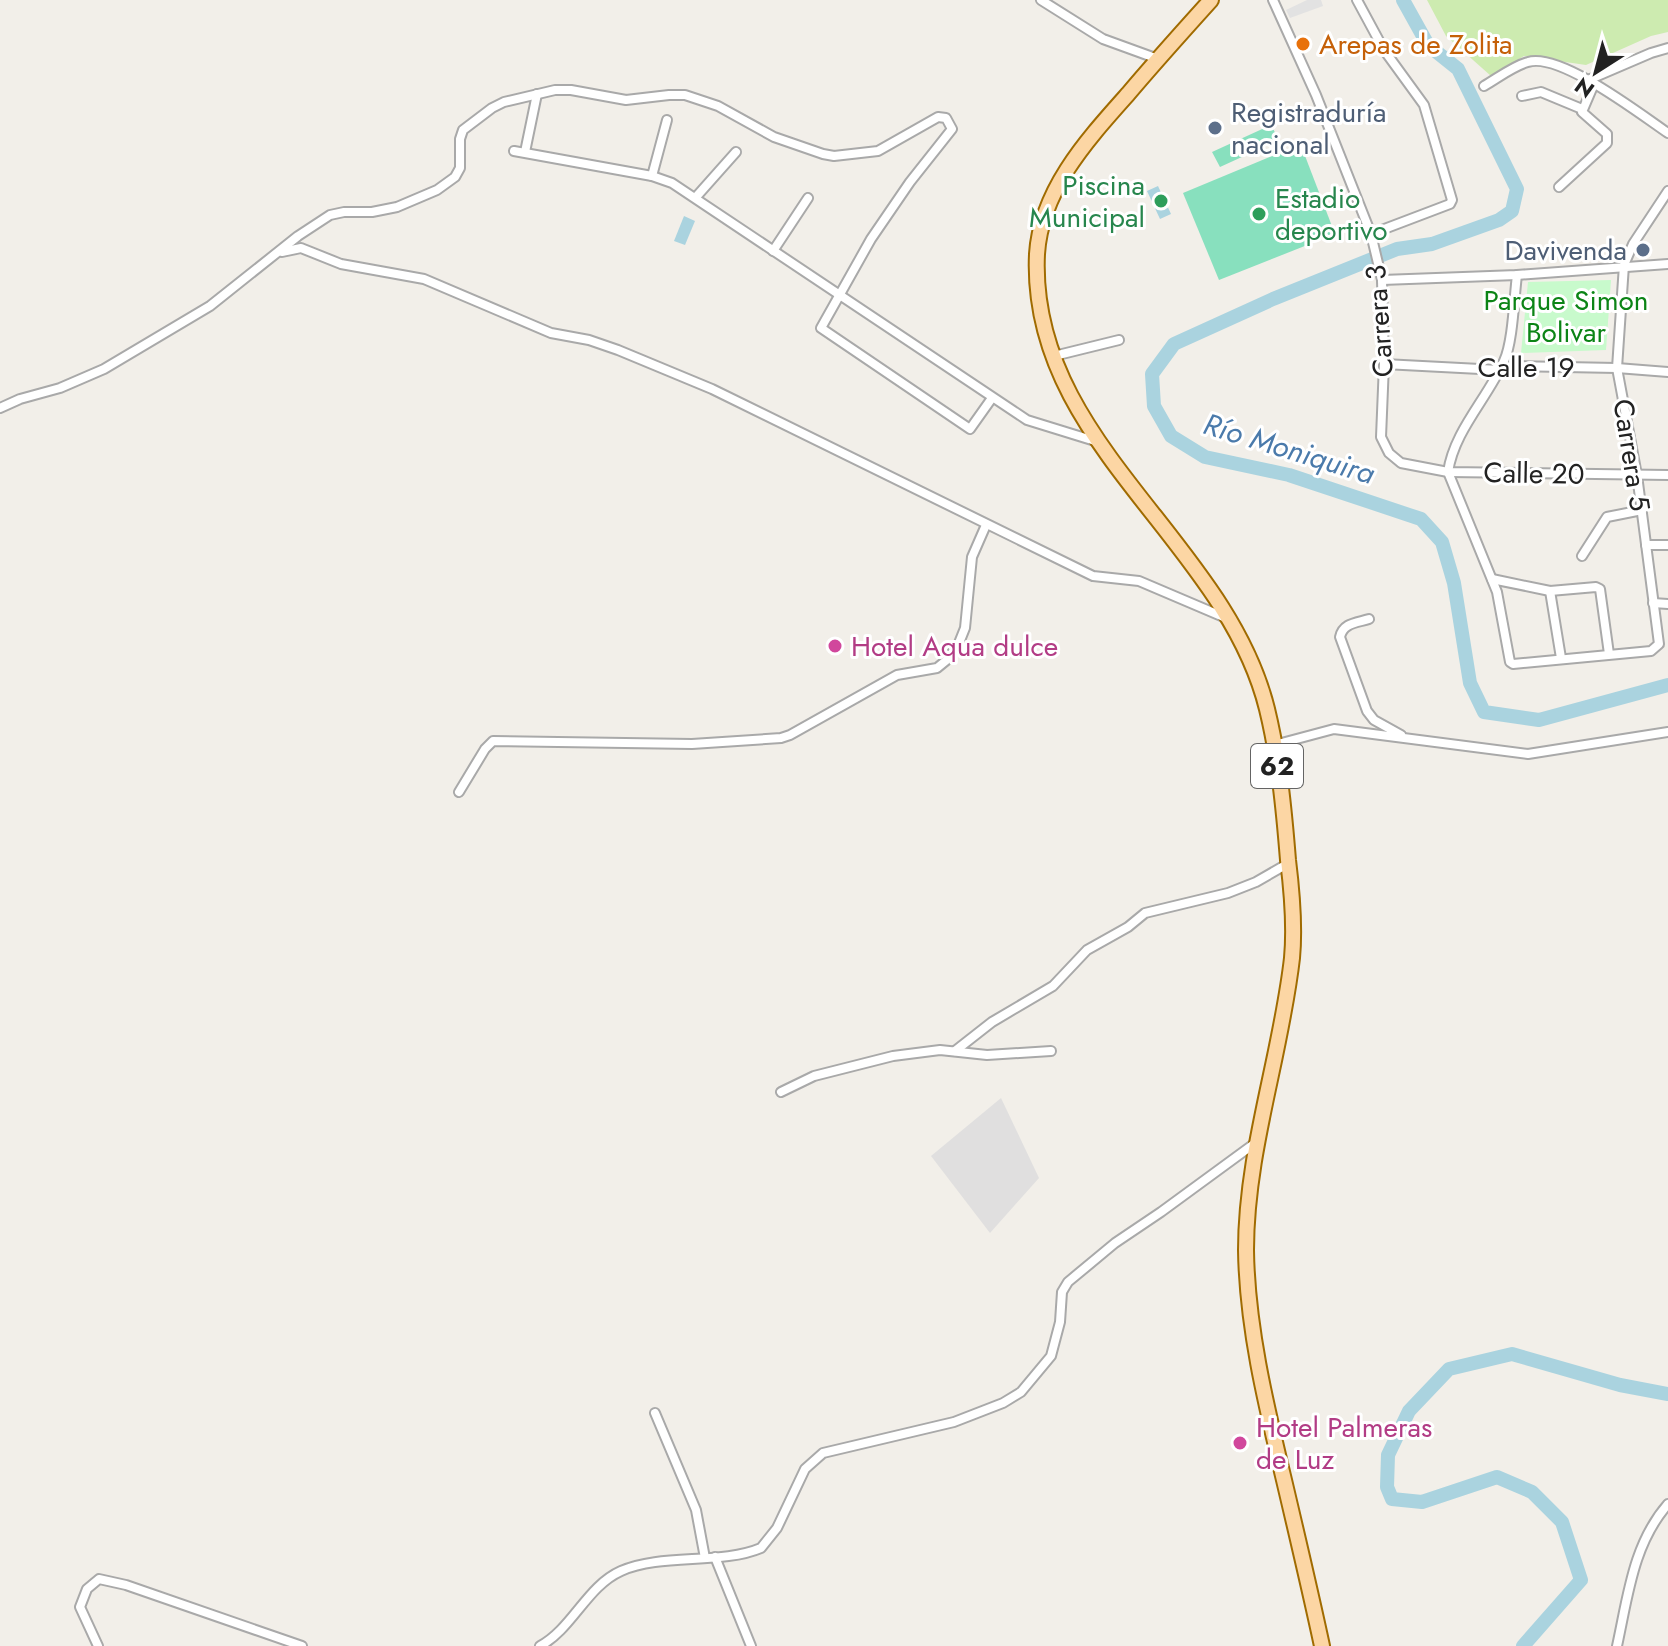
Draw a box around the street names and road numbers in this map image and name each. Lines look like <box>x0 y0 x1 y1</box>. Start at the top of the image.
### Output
street label: Carrera 3 <box>1355 263 1404 379</box>
street label: Calle 19 <box>1477 347 1575 388</box>
street label: Carrera 5 <box>1602 396 1661 514</box>
street label: Calle 20 <box>1483 452 1585 495</box>
road number: 62 <box>1251 744 1303 788</box>

